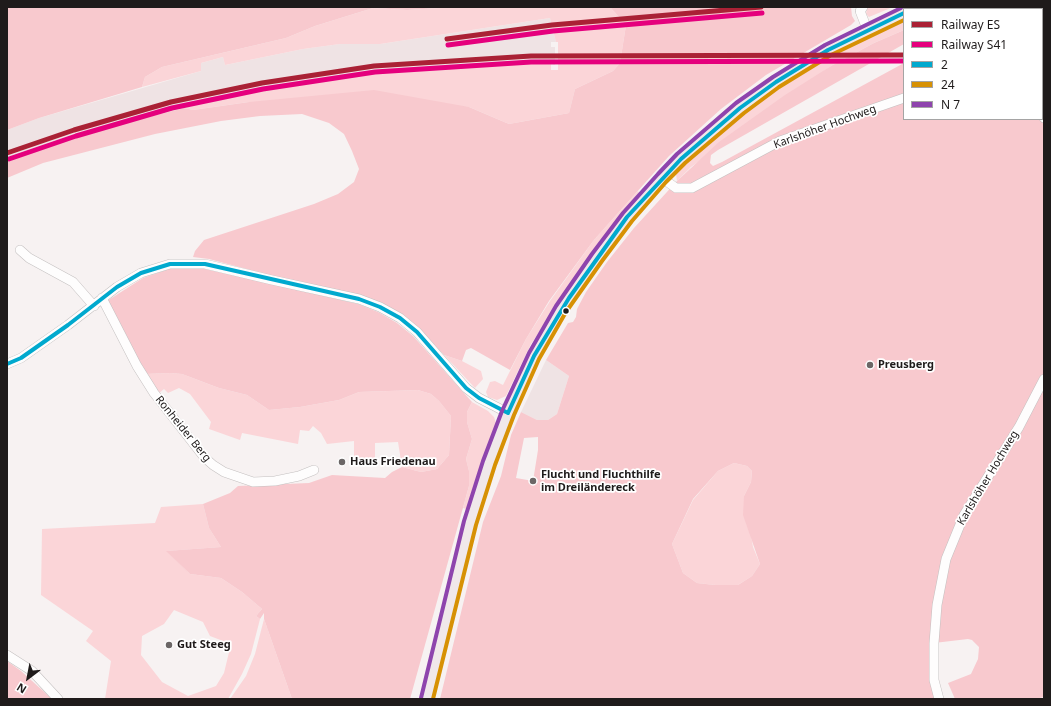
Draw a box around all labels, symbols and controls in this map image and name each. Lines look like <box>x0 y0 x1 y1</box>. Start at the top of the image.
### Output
legend <box>903 8 1043 120</box>
text: Railway ES <box>941 16 1000 33</box>
text: Railway S41 <box>941 36 1007 53</box>
text: 2 <box>941 56 948 73</box>
text: 24 <box>941 76 955 93</box>
text: N 7 <box>941 96 960 113</box>
street label: Karlshöher Hochweg <box>772 102 878 152</box>
unlabelled marker <box>561 306 571 316</box>
place label: Preusberg <box>878 358 934 372</box>
marker: Preusberg <box>865 360 875 370</box>
street label: Ronheider Berg <box>152 393 214 465</box>
street label: Karlshöher Hochweg <box>955 428 1021 528</box>
place label: Haus Friedenau <box>350 455 436 469</box>
marker: Haus Friedenau <box>337 457 347 467</box>
place label: Flucht und Fluchthilfe im Dreiländereck <box>541 468 661 494</box>
marker: Flucht und Fluchthilfe im Dreiländereck <box>528 476 538 486</box>
place label: Gut Steeg <box>177 638 231 652</box>
marker: Gut Steeg <box>164 640 174 650</box>
north arrow <box>8 658 48 698</box>
text: N <box>14 680 29 697</box>

